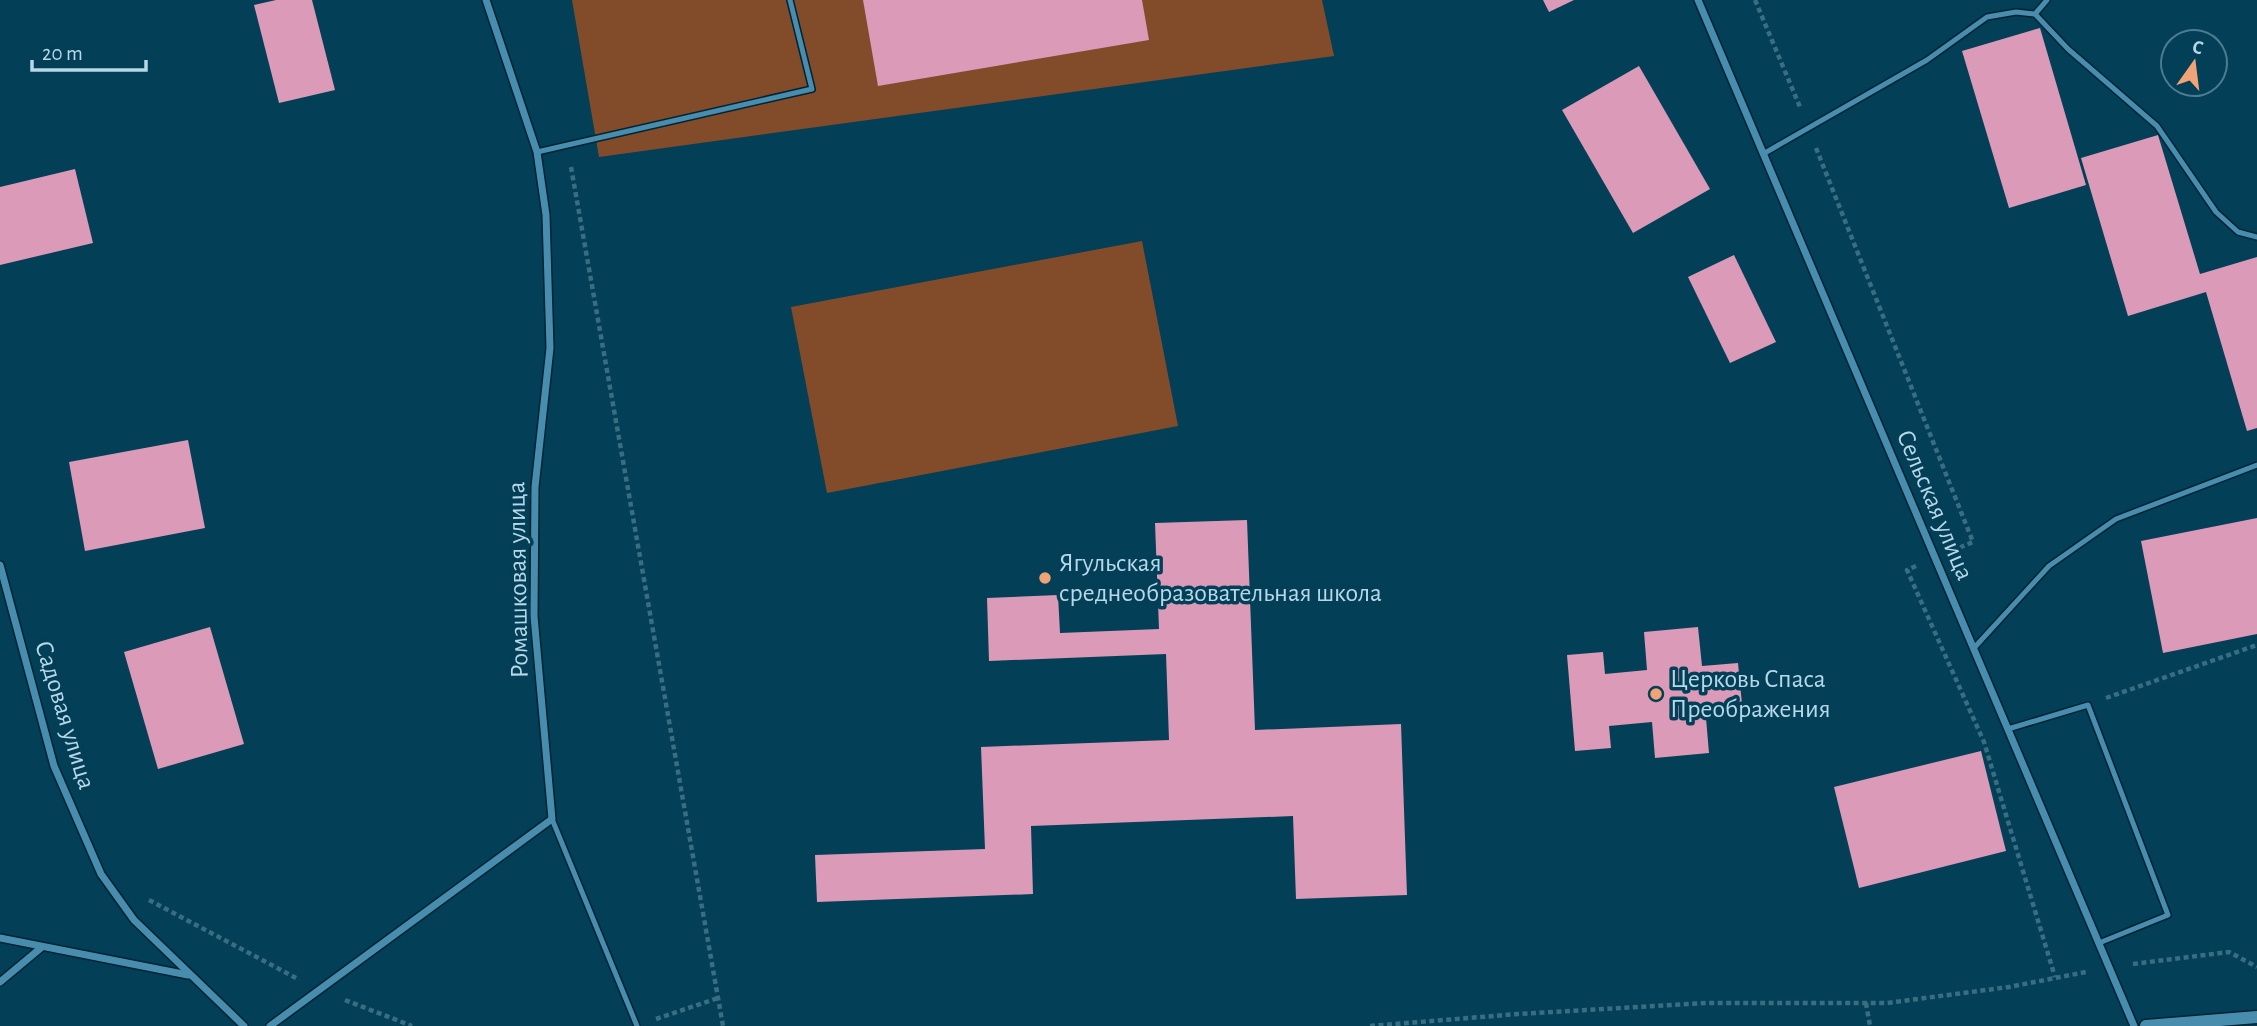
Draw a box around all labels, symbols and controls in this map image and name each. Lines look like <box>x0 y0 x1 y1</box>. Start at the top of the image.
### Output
scale bar <box>32 28 145 72</box>
north arrow <box>2159 28 2229 98</box>
text: С <box>2190 37 2205 58</box>
text: 20 m <box>42 43 83 64</box>
street label: Сельская улица <box>1892 426 1978 584</box>
street label: Ромашковая улица <box>503 481 533 679</box>
place label: Ягульская среднеобразовательная школа <box>1059 550 1382 606</box>
marker: Ягульская среднеобразовательная школа <box>1037 570 1053 586</box>
street label: Садовая улица <box>30 638 100 793</box>
place label: Церковь Спаса Преображения <box>1670 666 1831 722</box>
marker: Церковь Спаса Преображения <box>1648 686 1664 702</box>

